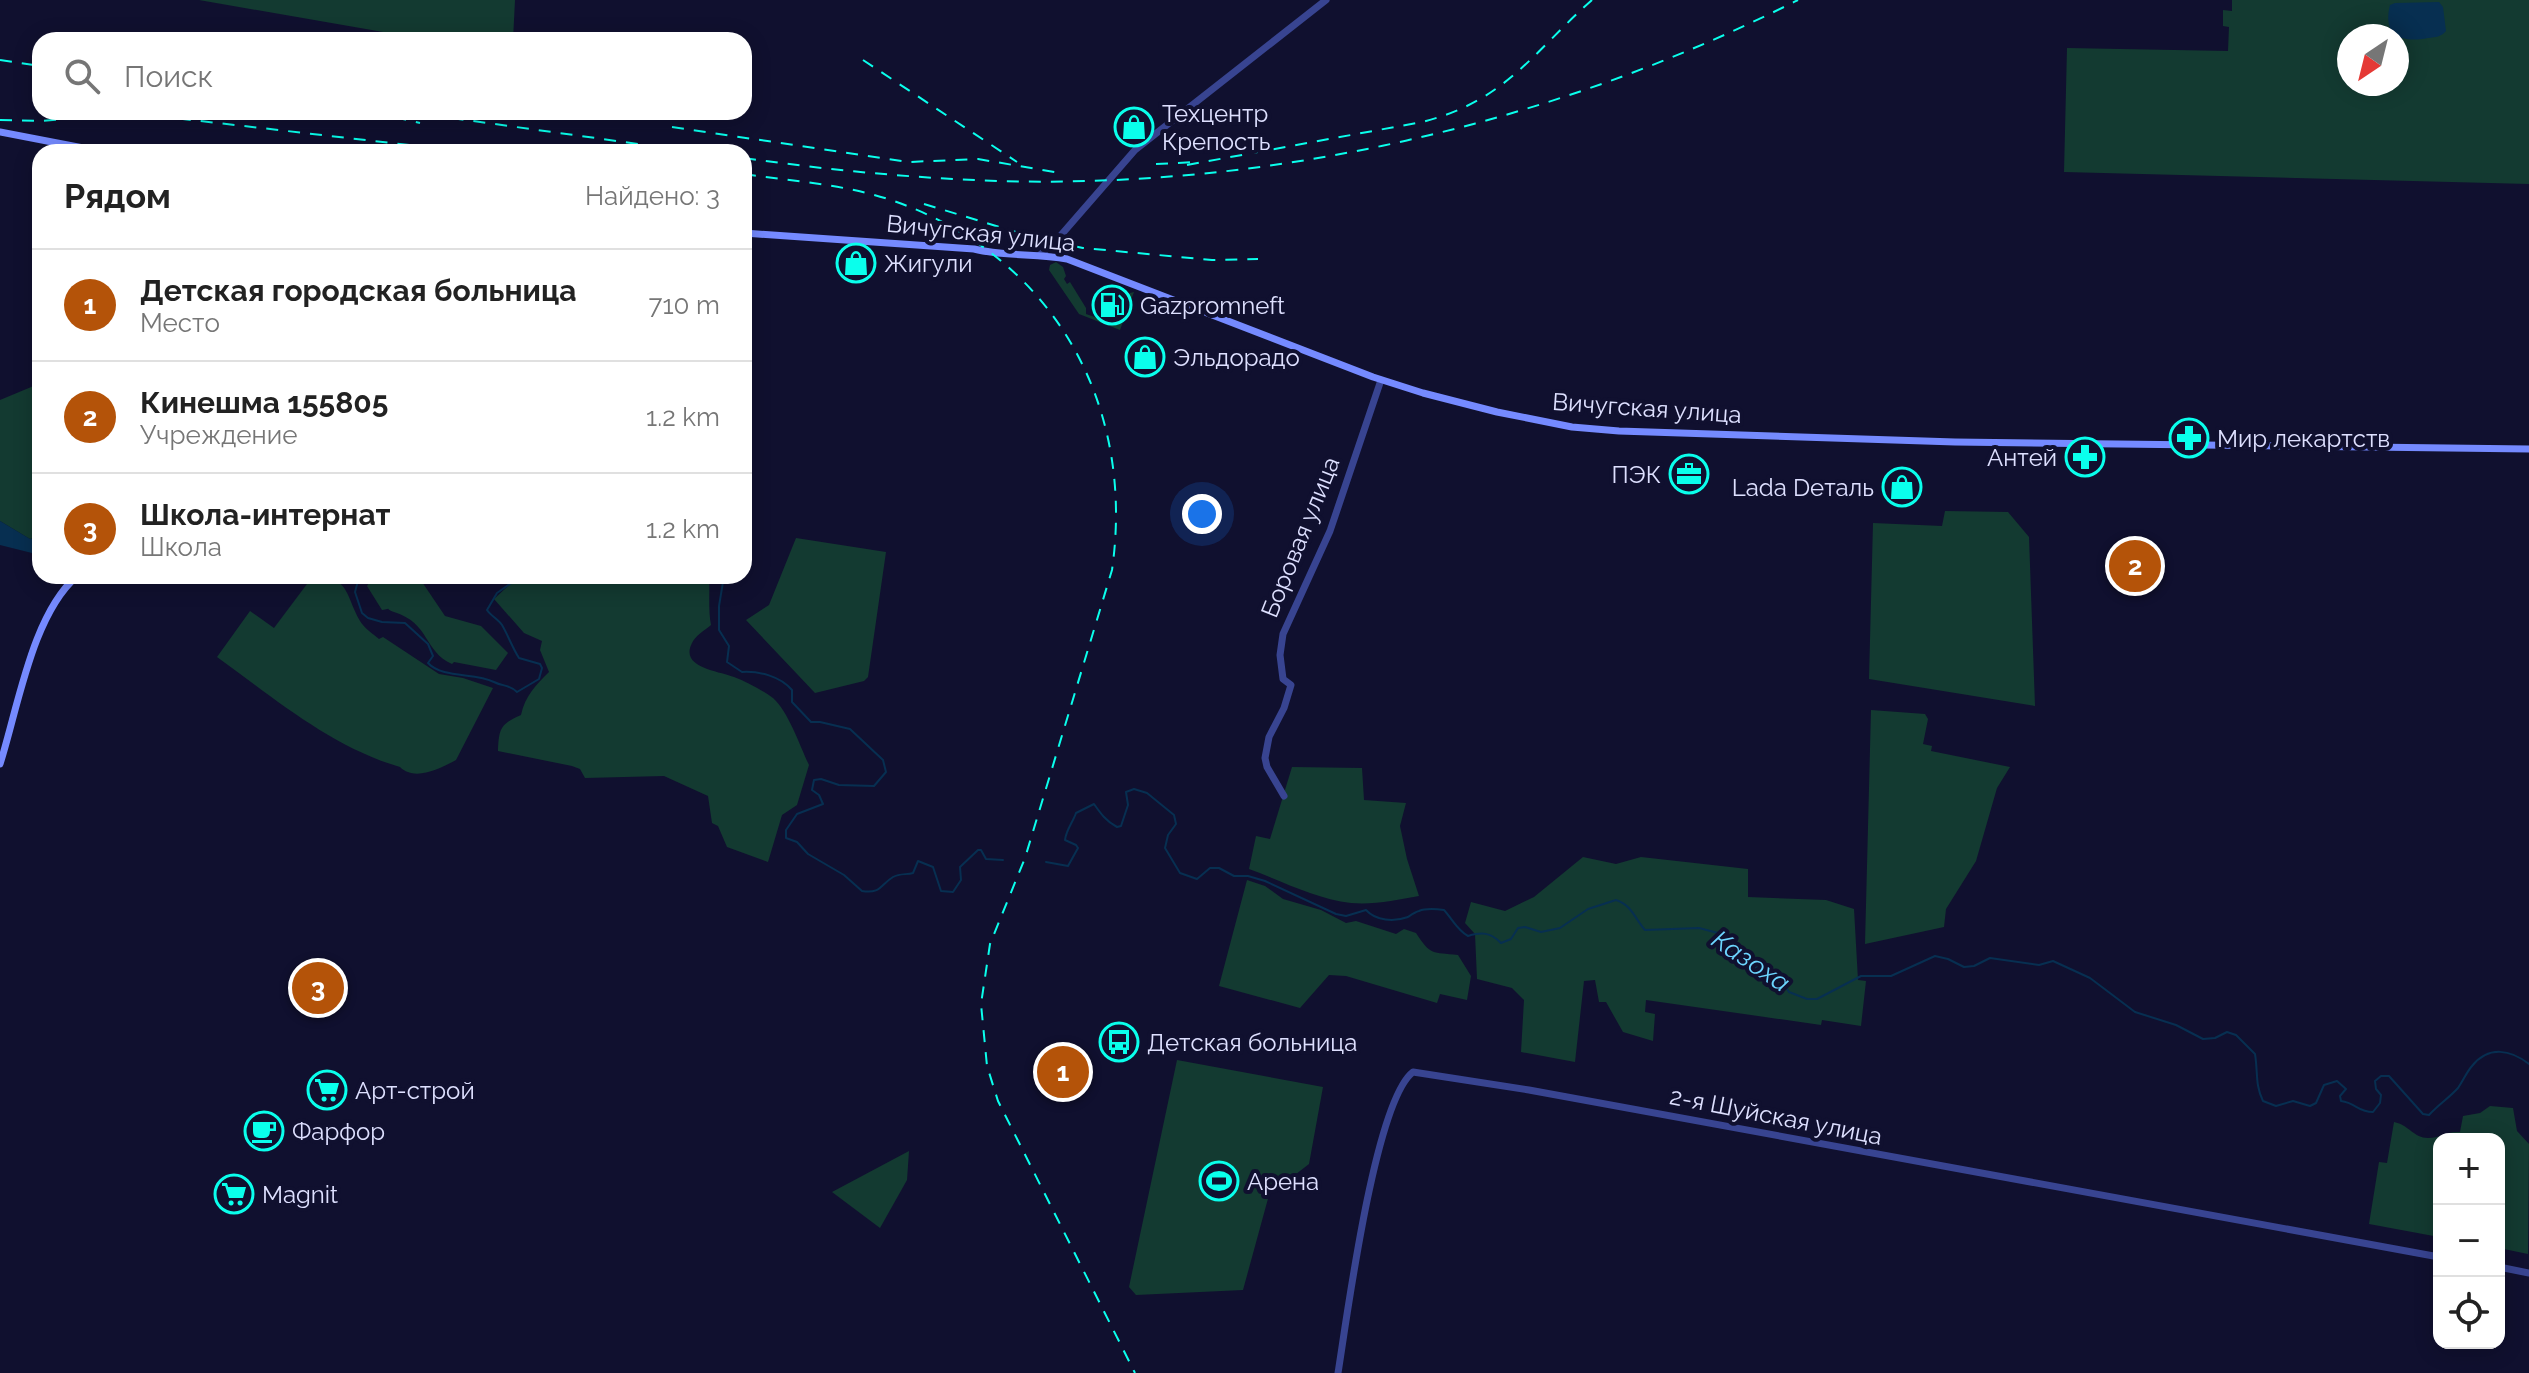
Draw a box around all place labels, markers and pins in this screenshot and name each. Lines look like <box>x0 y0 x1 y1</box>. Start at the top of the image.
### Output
place label: Техцентр Крепость <box>1162 99 1270 156</box>
shop icon: Техцентр Крепость <box>1113 106 1155 148</box>
shop icon: Жигули <box>835 242 877 284</box>
place label: Жигули <box>884 249 973 278</box>
fuel station icon: Gazpromneft <box>1091 284 1133 326</box>
place label: Gazpromneft <box>1140 291 1285 320</box>
shop icon: Эльдорадо <box>1124 336 1166 378</box>
place label: Эльдорадо <box>1173 343 1300 372</box>
pharmacy icon: Мир лекартств <box>2168 417 2210 459</box>
place label: Мир лекартств <box>2217 424 2390 453</box>
pharmacy icon: Антей <box>2064 436 2106 478</box>
place label: Антей <box>1987 443 2057 472</box>
office icon: ПЭК <box>1668 453 1710 495</box>
place label: ПЭК <box>1611 460 1661 489</box>
shop icon: Lada Dеталь <box>1881 466 1923 508</box>
place label: Lada Dеталь <box>1732 473 1874 502</box>
pin: 2 <box>2109 536 2161 596</box>
pin: 3 <box>292 958 344 1018</box>
bus stop icon: Детская больница <box>1098 1021 1140 1063</box>
place label: Детская больница <box>1147 1028 1357 1057</box>
pin: 1 <box>1037 1042 1089 1102</box>
supermarket icon: Арт-строй <box>306 1069 348 1111</box>
place label: Арт-строй <box>355 1076 475 1105</box>
cafe icon: Фарфор <box>243 1110 285 1152</box>
place label: Фарфор <box>292 1117 385 1146</box>
sports icon: Арена <box>1198 1160 1240 1202</box>
place label: Арена <box>1247 1167 1319 1196</box>
supermarket icon: Magnit <box>213 1173 255 1215</box>
place label: Magnit <box>262 1180 338 1209</box>

